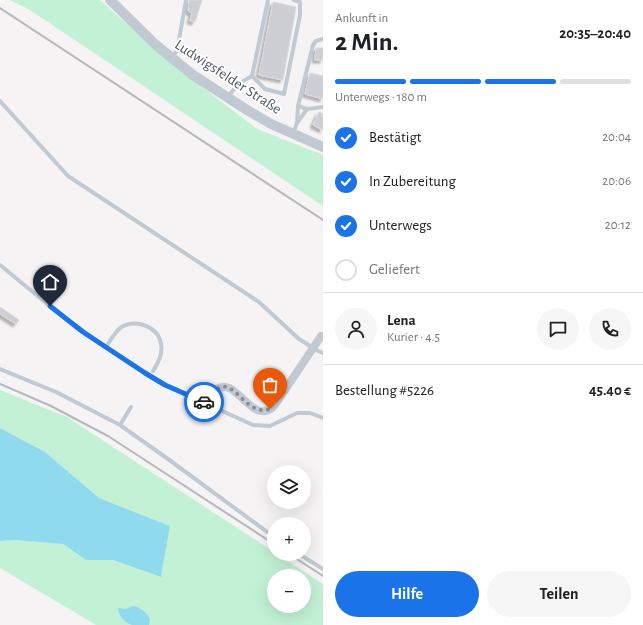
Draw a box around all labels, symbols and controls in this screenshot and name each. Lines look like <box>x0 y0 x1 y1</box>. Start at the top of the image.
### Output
text: Ankunft in <box>335 12 388 25</box>
text: 20:35–20:40 <box>559 26 631 41</box>
text: 2 Min. <box>335 29 398 55</box>
street label: Ludwigsfelder Straße <box>172 37 284 117</box>
text: Unterwegs · 180 m <box>335 91 427 104</box>
icon: check <box>335 127 357 149</box>
text: Bestätigt <box>369 130 422 145</box>
text: 20:04 <box>602 131 631 144</box>
icon: check <box>335 171 357 193</box>
text: In Zubereitung <box>369 174 456 189</box>
text: 20:06 <box>602 175 631 188</box>
icon: check <box>335 215 357 237</box>
text: Unterwegs <box>369 218 432 233</box>
text: 20:12 <box>605 219 631 232</box>
text: Geliefert <box>369 262 420 277</box>
pin <box>33 265 67 306</box>
icon: home <box>39 271 61 293</box>
button: person <box>335 308 377 350</box>
button: chat <box>537 308 579 350</box>
button: phone <box>589 308 631 350</box>
text: Lena <box>387 313 416 328</box>
text: Kurier · 4.5 <box>387 331 440 344</box>
pin <box>253 368 287 409</box>
icon: bag <box>259 374 281 396</box>
courier <box>184 382 224 422</box>
text: Bestellung #5226 <box>335 383 434 398</box>
text: 45.40 € <box>589 383 631 398</box>
icon: car <box>193 391 215 413</box>
map controls <box>267 465 311 613</box>
button: layers <box>267 465 311 509</box>
button: + <box>267 517 311 561</box>
button: − <box>267 569 311 613</box>
button: Hilfe <box>335 571 479 617</box>
button: Teilen <box>487 571 631 617</box>

